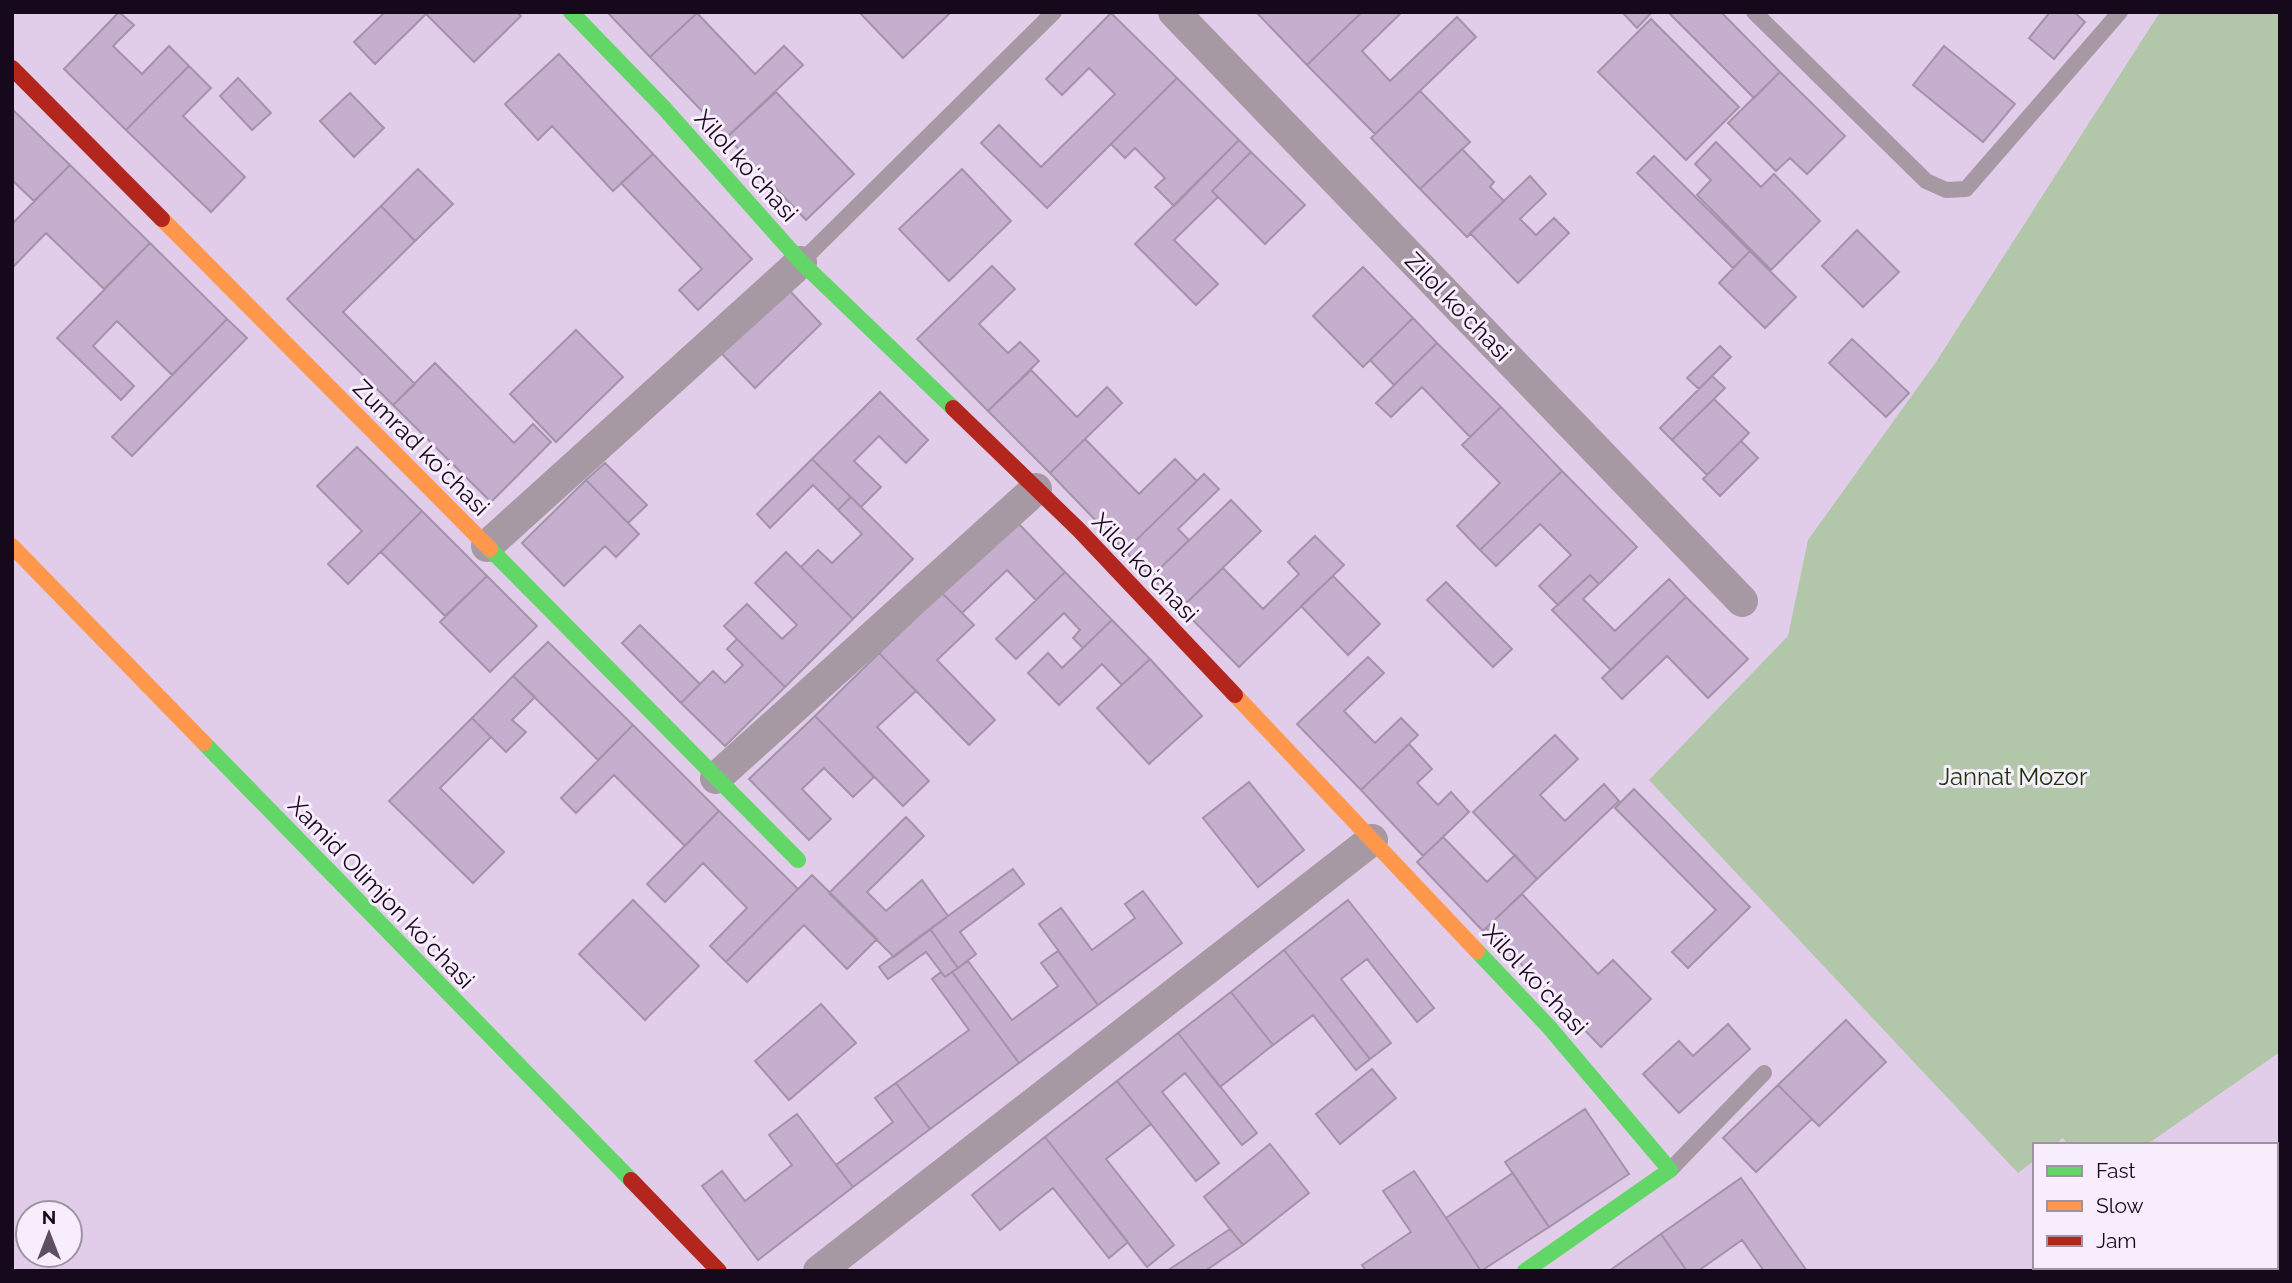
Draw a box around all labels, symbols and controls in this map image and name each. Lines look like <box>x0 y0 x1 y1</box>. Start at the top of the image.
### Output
street label: Xilol koʻchasi <box>689 104 804 227</box>
street label: Zilol koʻchasi <box>1399 246 1517 367</box>
street label: Zumrad koʻchasi <box>347 373 496 522</box>
street label: Xilol koʻchasi <box>1086 507 1205 628</box>
park label: Jannat Mozor <box>1939 762 2088 791</box>
street label: Xamid Olimjon koʻchasi <box>282 791 480 995</box>
street label: Xilol koʻchasi <box>1477 918 1594 1041</box>
legend <box>2033 1143 2278 1269</box>
text: Fast <box>2096 1158 2136 1183</box>
text: Slow <box>2096 1193 2144 1218</box>
north arrow <box>14 1199 84 1269</box>
text: N <box>42 1206 56 1228</box>
text: Jam <box>2096 1228 2137 1253</box>

